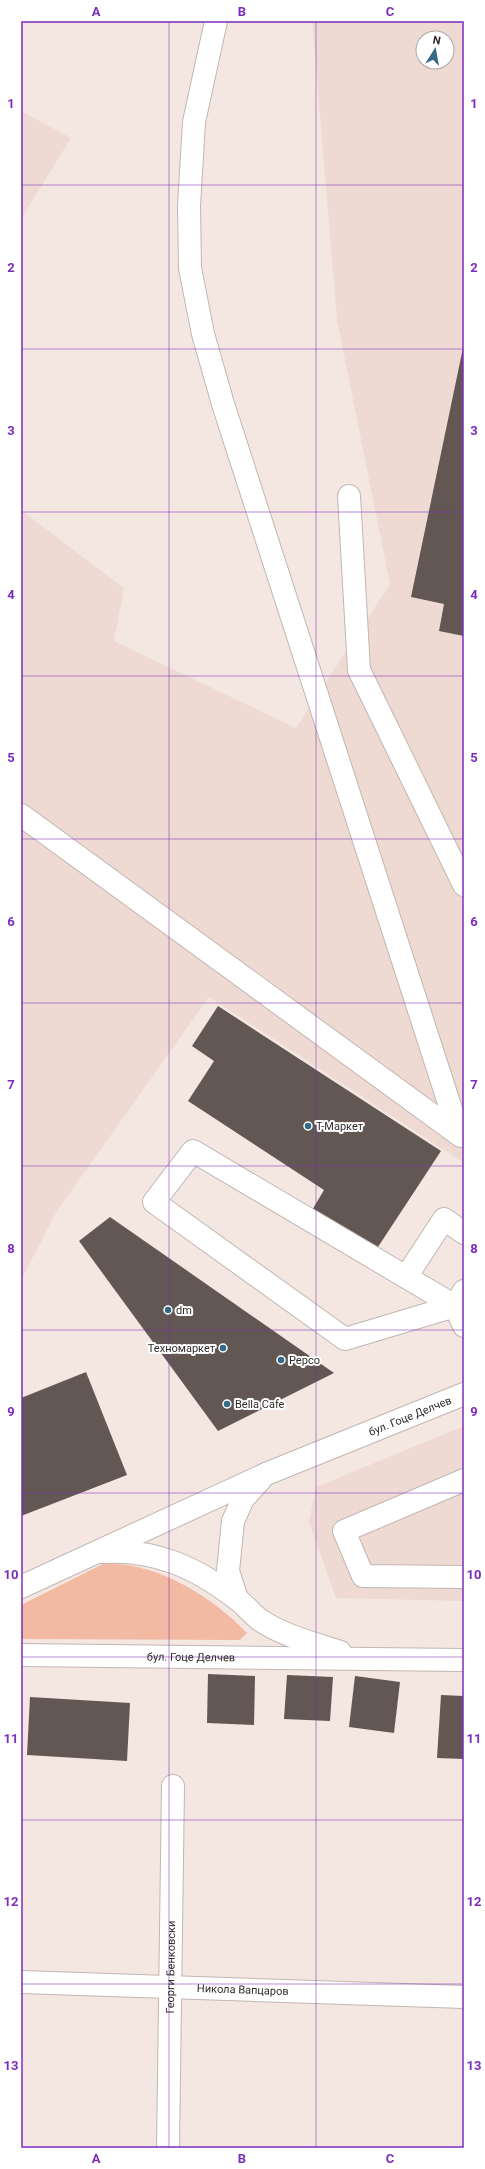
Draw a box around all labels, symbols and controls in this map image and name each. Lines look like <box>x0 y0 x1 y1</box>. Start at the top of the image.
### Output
text: A <box>92 4 101 19</box>
text: B <box>238 4 246 19</box>
text: C <box>386 4 395 19</box>
north arrow <box>415 30 455 70</box>
text: N <box>432 34 442 48</box>
text: 1 <box>7 96 15 111</box>
text: 1 <box>470 96 478 111</box>
text: 2 <box>7 260 15 275</box>
text: 2 <box>470 260 478 275</box>
text: 3 <box>7 423 15 438</box>
text: 3 <box>470 423 478 438</box>
text: 4 <box>7 587 15 602</box>
text: 4 <box>470 587 478 602</box>
text: 5 <box>7 750 15 765</box>
text: 5 <box>470 750 478 765</box>
text: 6 <box>7 914 15 929</box>
text: 6 <box>470 914 478 929</box>
text: 7 <box>7 1077 15 1092</box>
text: 7 <box>470 1077 478 1092</box>
place label: Т-Маркет <box>316 1120 364 1133</box>
marker: Т-Маркет <box>303 1121 313 1131</box>
text: 8 <box>7 1241 15 1256</box>
text: 8 <box>470 1241 478 1256</box>
place label: dm <box>176 1304 192 1317</box>
marker: dm <box>163 1305 173 1315</box>
place label: Техномаркет <box>148 1342 216 1355</box>
marker: Техномаркет <box>218 1343 228 1353</box>
place label: Pepco <box>289 1354 320 1367</box>
marker: Pepco <box>276 1355 286 1365</box>
street label: бул. Гоце Делчев <box>367 1394 453 1439</box>
place label: Bella Cafe <box>235 1398 285 1411</box>
marker: Bella Cafe <box>222 1399 232 1409</box>
text: 9 <box>7 1404 15 1419</box>
text: 9 <box>470 1404 478 1419</box>
text: 10 <box>4 1567 18 1582</box>
text: 10 <box>467 1567 481 1582</box>
street label: бул. Гоце Делчев <box>147 1650 235 1664</box>
text: 11 <box>4 1731 18 1746</box>
text: 11 <box>467 1731 481 1746</box>
text: 12 <box>4 1894 18 1909</box>
text: 12 <box>467 1894 481 1909</box>
street label: Георги Бенковски <box>164 1921 178 2013</box>
street label: Никола Вапцаров <box>197 1982 289 1998</box>
text: 13 <box>4 2058 18 2073</box>
text: 13 <box>467 2058 481 2073</box>
text: A <box>92 2151 101 2166</box>
text: B <box>238 2151 246 2166</box>
text: C <box>386 2151 395 2166</box>

